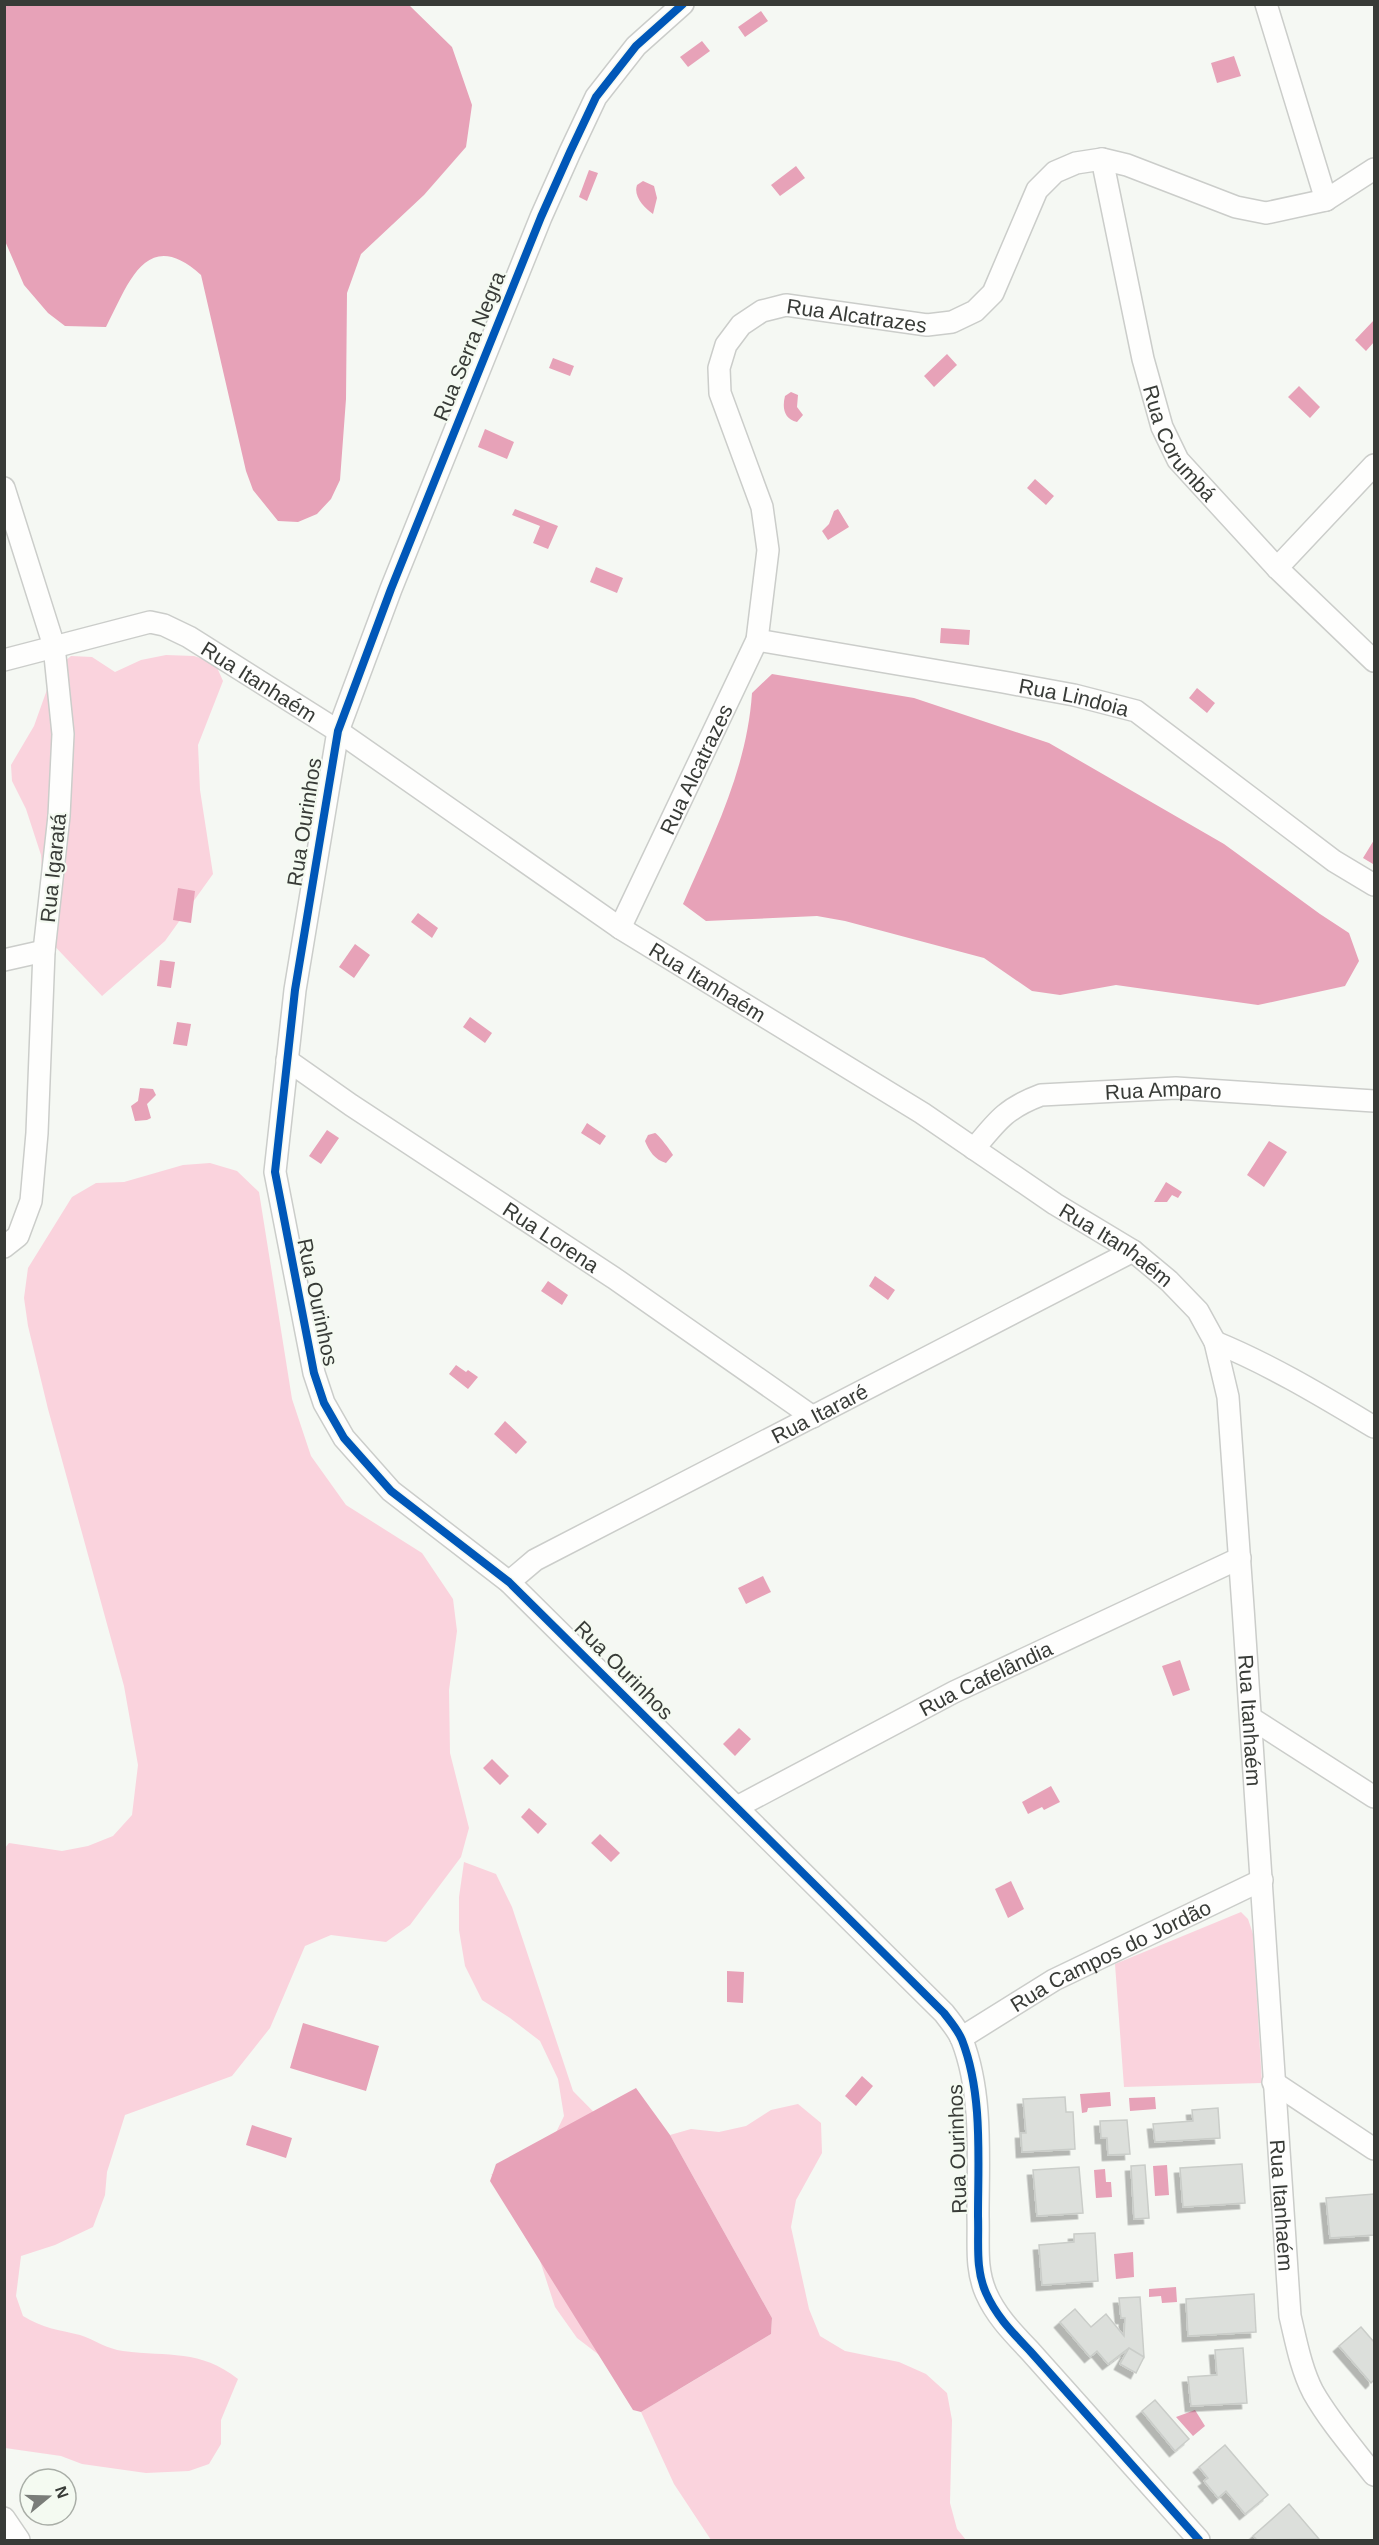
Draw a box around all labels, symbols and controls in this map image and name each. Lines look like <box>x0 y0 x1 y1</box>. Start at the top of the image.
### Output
street label: Rua Serra Negra <box>429 268 510 424</box>
street label: Rua Alcatrazes <box>785 294 928 336</box>
street label: Rua Corumbá <box>1139 382 1221 506</box>
street label: Rua Itanhaém <box>197 636 321 726</box>
street label: Rua Lindoia <box>1017 674 1132 720</box>
street label: Rua Alcatrazes <box>655 700 736 838</box>
street label: Rua Ourinhos <box>283 756 325 888</box>
street label: Rua Igaratá <box>36 812 70 924</box>
street label: Rua Itanhaém <box>645 937 770 1026</box>
street label: Rua Amparo <box>1104 1076 1222 1103</box>
street label: Rua Lorena <box>499 1197 604 1277</box>
street label: Rua Itanhaém <box>1056 1198 1178 1291</box>
street label: Rua Ourinhos <box>293 1236 343 1368</box>
street label: Rua Itararé <box>767 1379 871 1447</box>
street label: Rua Ourinhos <box>570 1616 678 1724</box>
street label: Rua Cafelândia <box>915 1636 1056 1720</box>
street label: Rua Itanhaém <box>1235 1654 1266 1787</box>
street label: Rua Campos do Jordão <box>1006 1895 1214 2016</box>
street label: Rua Ourinhos <box>943 2084 971 2214</box>
street label: Rua Itanhaém <box>1266 2139 1298 2272</box>
north arrow <box>18 2467 78 2527</box>
text: N <box>52 2484 72 2501</box>

